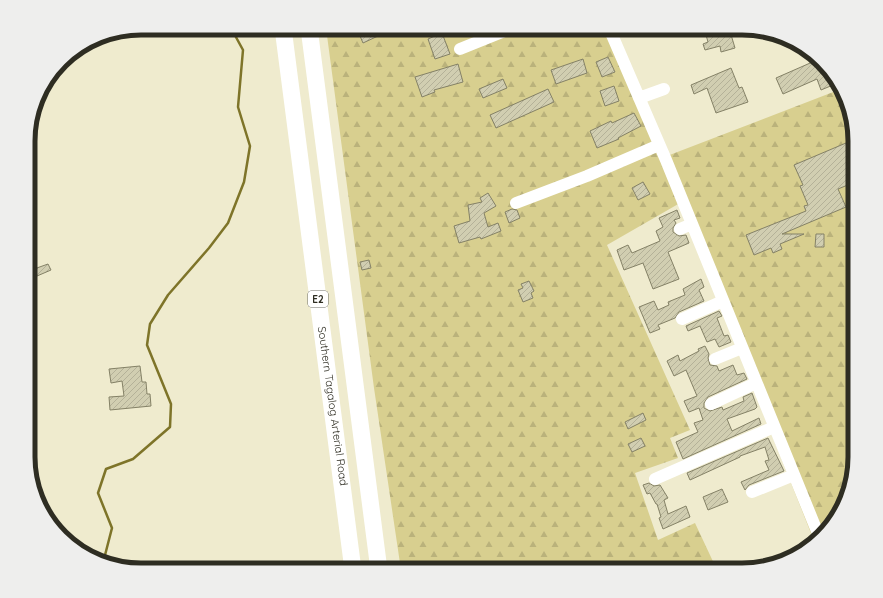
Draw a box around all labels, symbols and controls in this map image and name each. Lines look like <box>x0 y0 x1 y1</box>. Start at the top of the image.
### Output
road number: E2 <box>308 291 328 307</box>
street label: Southern Tagalog Arterial Road <box>315 325 351 487</box>

